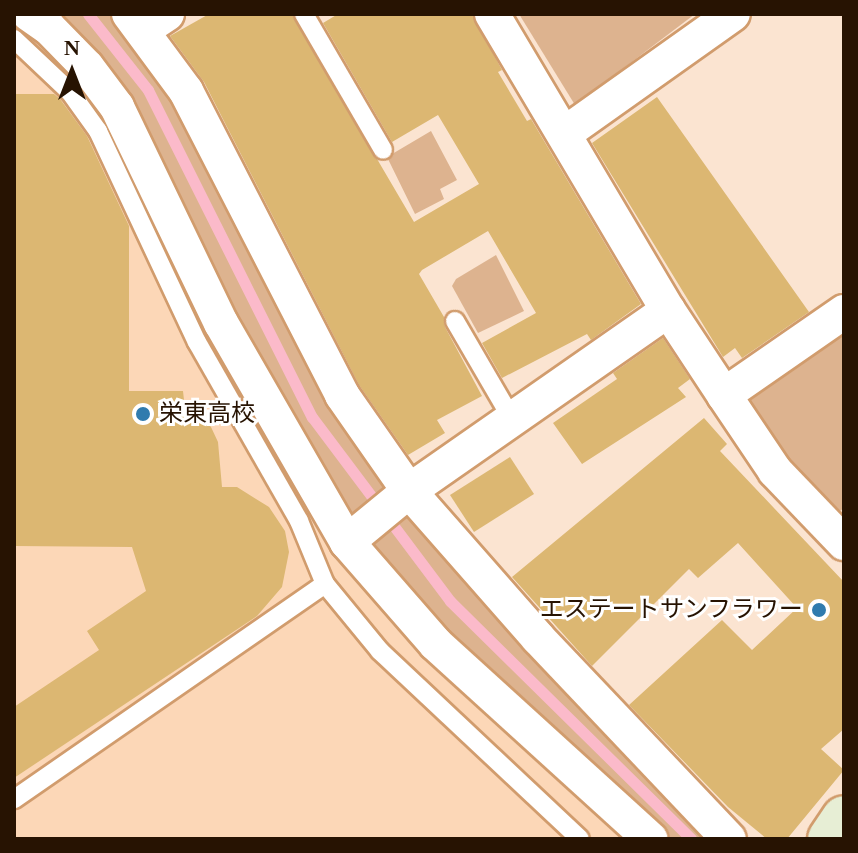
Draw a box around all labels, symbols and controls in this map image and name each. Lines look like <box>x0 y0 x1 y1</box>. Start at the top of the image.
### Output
north arrow <box>32 32 112 112</box>
text: N <box>64 35 80 60</box>
place label: 栄東高校 <box>159 400 255 428</box>
marker: 栄東高校 <box>134 405 152 423</box>
place label: エステートサンフラワー <box>539 596 803 624</box>
marker: エステートサンフラワー <box>810 601 828 619</box>

